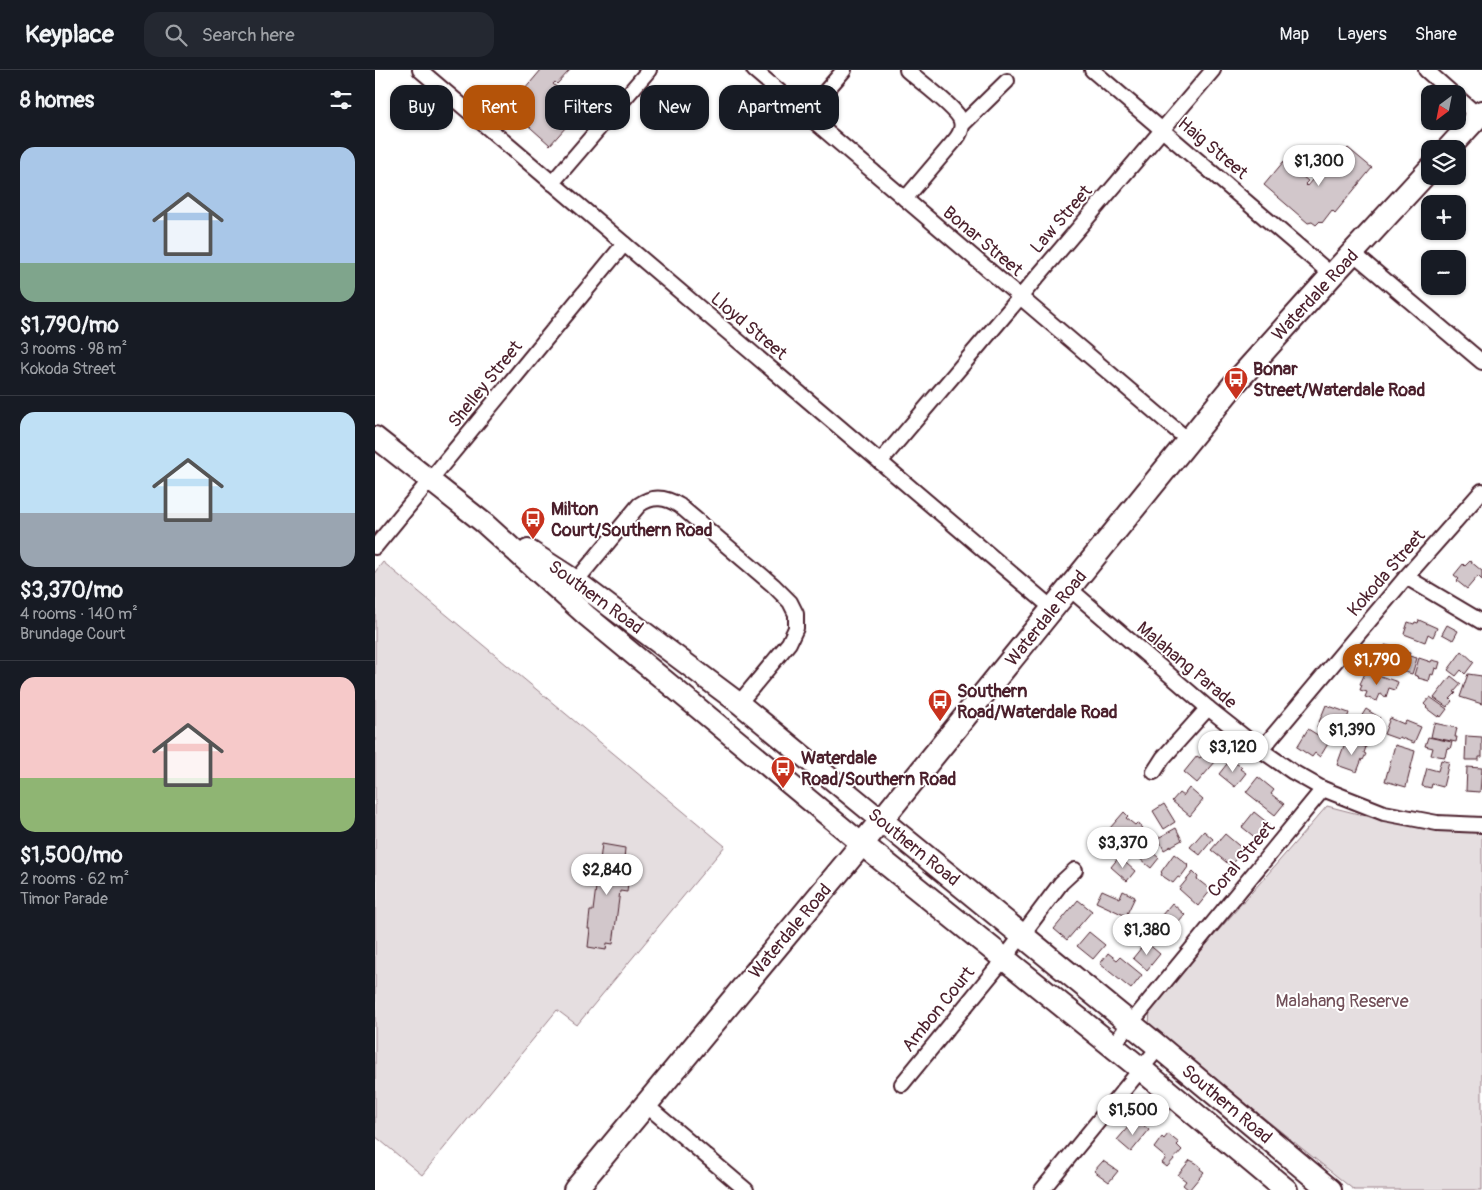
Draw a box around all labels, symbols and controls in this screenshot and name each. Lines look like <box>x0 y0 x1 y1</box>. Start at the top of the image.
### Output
search box <box>144 12 494 57</box>
text: Keyplace <box>25 20 114 49</box>
icon: search <box>162 21 190 49</box>
text: Search here <box>202 23 295 47</box>
text: Map <box>1280 23 1309 46</box>
text: Layers <box>1337 23 1387 46</box>
text: Share <box>1415 23 1457 46</box>
chip: Buy <box>390 85 453 130</box>
chip: Rent <box>463 85 535 130</box>
chip: Filters <box>545 85 630 130</box>
chip: New <box>640 85 709 130</box>
chip: Apartment <box>719 85 839 130</box>
north arrow <box>1421 85 1466 130</box>
map controls <box>1421 85 1466 295</box>
icon: filters <box>327 86 355 114</box>
text: 8 homes <box>20 87 94 114</box>
street label: Haig Street <box>1173 112 1253 185</box>
button: layers <box>1421 140 1466 185</box>
pin: $1,300 <box>1278 144 1360 187</box>
text: $1,300 <box>1294 151 1344 171</box>
icon: home <box>143 179 233 269</box>
street label: Law Street <box>1025 180 1098 258</box>
button: + <box>1421 195 1466 240</box>
street label: Bonar Street <box>938 201 1028 282</box>
street label: Waterdale Road <box>1267 245 1364 346</box>
button: − <box>1421 250 1466 295</box>
street label: Lloyd Street <box>706 288 792 366</box>
text: $1,790/mo <box>20 312 119 339</box>
street label: Shelley Street <box>443 335 528 433</box>
text: 3 rooms · 98 m² <box>20 339 127 359</box>
place label: Bonar Street/Waterdale Road <box>1253 358 1425 402</box>
text: Kokoda Street <box>20 359 116 379</box>
bus stop icon: Bonar Street/Waterdale Road <box>1223 366 1249 400</box>
icon: home <box>143 445 233 535</box>
place label: Milton Court/Southern Road <box>551 498 713 542</box>
bus stop icon: Milton Court/Southern Road <box>520 506 546 540</box>
street label: Kokoda Street <box>1342 525 1431 621</box>
street label: Southern Road <box>544 555 648 640</box>
street label: Waterdale Road <box>1001 566 1092 671</box>
text: $3,370/mo <box>20 577 123 604</box>
text: 4 rooms · 140 m² <box>20 604 138 624</box>
street label: Malahang Parade <box>1132 617 1242 714</box>
text: Brundage Court <box>20 624 125 644</box>
pin: $1,790 <box>1336 644 1418 686</box>
text: $1,790 <box>1354 650 1400 670</box>
place label: Southern Road/Waterdale Road <box>957 680 1118 724</box>
bus stop icon: Southern Road/Waterdale Road <box>927 688 953 722</box>
icon: home <box>143 710 233 800</box>
pin: $1,390 <box>1311 714 1393 756</box>
text: $1,390 <box>1328 720 1376 740</box>
pin: $3,120 <box>1192 730 1274 773</box>
text: $3,120 <box>1209 737 1257 757</box>
place label: Waterdale Road/Southern Road <box>801 747 957 791</box>
bus stop icon: Waterdale Road/Southern Road <box>770 755 796 789</box>
street label: Southern Road <box>863 803 964 891</box>
street label: Coral Street <box>1203 816 1280 902</box>
pin: $3,370 <box>1082 826 1164 869</box>
text: $3,370 <box>1098 833 1148 853</box>
text: $1,500/mo <box>20 842 122 869</box>
pin: $2,840 <box>566 854 648 896</box>
text: $2,840 <box>582 860 632 880</box>
text: 2 rooms · 62 m² <box>20 869 129 889</box>
street label: Waterdale Road <box>744 879 837 984</box>
text: Timor Parade <box>20 889 108 909</box>
pin: $1,380 <box>1106 914 1188 956</box>
text: $1,380 <box>1124 920 1170 940</box>
street label: Ambon Court <box>897 961 980 1057</box>
park label: Malahang Reserve <box>1275 990 1409 1013</box>
street label: Southern Road <box>1177 1060 1277 1149</box>
pin: $1,500 <box>1092 1094 1174 1136</box>
text: $1,500 <box>1108 1100 1158 1120</box>

